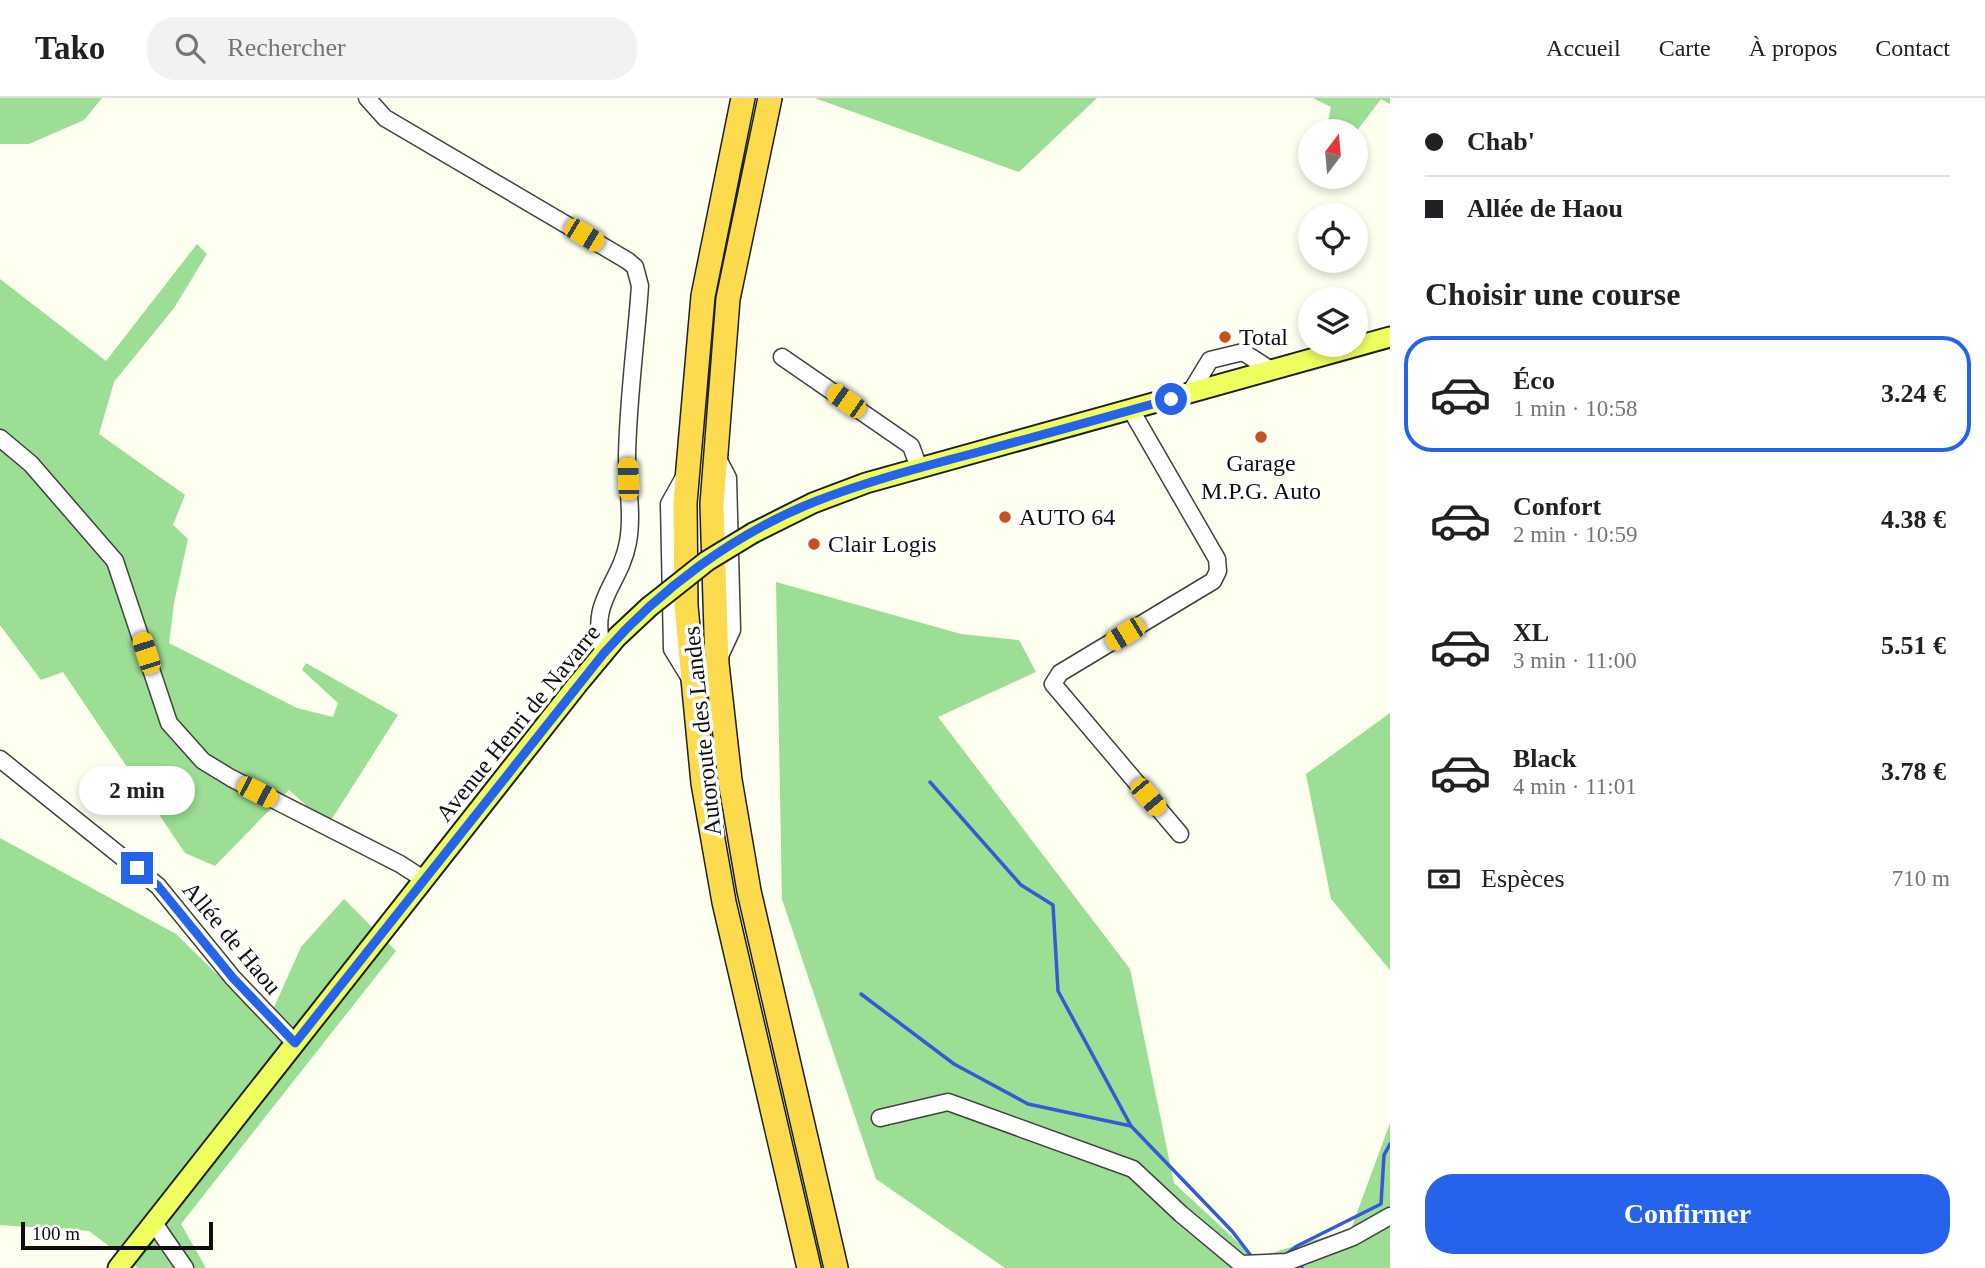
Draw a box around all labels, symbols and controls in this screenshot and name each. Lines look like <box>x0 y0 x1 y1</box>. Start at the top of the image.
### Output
search box <box>147 17 637 80</box>
icon: search <box>171 29 209 67</box>
text: Tako <box>35 30 105 66</box>
text: Rechercher <box>227 33 346 62</box>
text: Accueil <box>1546 35 1621 61</box>
text: Carte <box>1659 35 1711 61</box>
text: À propos <box>1749 35 1837 61</box>
text: Contact <box>1875 35 1950 61</box>
north arrow <box>1298 119 1368 189</box>
map controls <box>1298 119 1368 357</box>
text: Chab' <box>1467 127 1535 156</box>
text: Allée de Haou <box>1467 194 1623 223</box>
button: locate <box>1298 203 1368 273</box>
car <box>561 215 608 255</box>
text: Choisir une course <box>1425 276 1680 312</box>
button: layers <box>1298 287 1368 357</box>
place label: Total <box>1239 324 1288 350</box>
marker: Total <box>1217 329 1233 345</box>
icon: car <box>1429 363 1492 426</box>
text: Éco <box>1513 366 1555 395</box>
text: 3.24 € <box>1881 379 1946 408</box>
car <box>823 380 870 422</box>
route start <box>1155 383 1187 415</box>
text: 1 min · 10:58 <box>1513 396 1638 421</box>
marker: Garage M.P.G. Auto <box>1253 429 1269 445</box>
place label: Garage M.P.G. Auto <box>1201 450 1321 504</box>
car <box>617 458 640 500</box>
icon: car <box>1429 489 1492 552</box>
text: Confort <box>1513 492 1601 521</box>
place label: AUTO 64 <box>1019 504 1115 530</box>
text: 4.38 € <box>1881 505 1946 534</box>
marker: AUTO 64 <box>997 509 1013 525</box>
text: 2 min · 10:59 <box>1513 522 1638 547</box>
place label: Clair Logis <box>828 531 937 557</box>
marker: Clair Logis <box>806 536 822 552</box>
car <box>1102 614 1149 654</box>
icon: car <box>1429 615 1492 678</box>
text: XL <box>1513 618 1549 647</box>
street label: Avenue Henri de Navarre <box>431 619 605 827</box>
street label: Autoroute des Landes <box>678 625 726 837</box>
car <box>130 630 163 676</box>
text: 5.51 € <box>1881 631 1946 660</box>
text: 3 min · 11:00 <box>1513 648 1637 673</box>
icon: car <box>1429 741 1492 804</box>
text: Black <box>1513 744 1577 773</box>
text: 3.78 € <box>1881 757 1946 786</box>
callout: 2 min <box>79 766 195 816</box>
car <box>234 773 281 811</box>
car <box>1127 774 1170 820</box>
text: 4 min · 11:01 <box>1513 774 1637 799</box>
text: 2 min <box>109 778 165 803</box>
route end <box>121 852 153 884</box>
icon: cash <box>1425 860 1463 898</box>
text: Espèces <box>1481 864 1565 893</box>
text: 710 m <box>1892 866 1950 891</box>
street label: Allée de Haou <box>177 877 287 999</box>
button: Confirmer <box>1425 1174 1950 1254</box>
scale bar <box>21 1219 214 1251</box>
text: 100 m <box>32 1223 80 1244</box>

